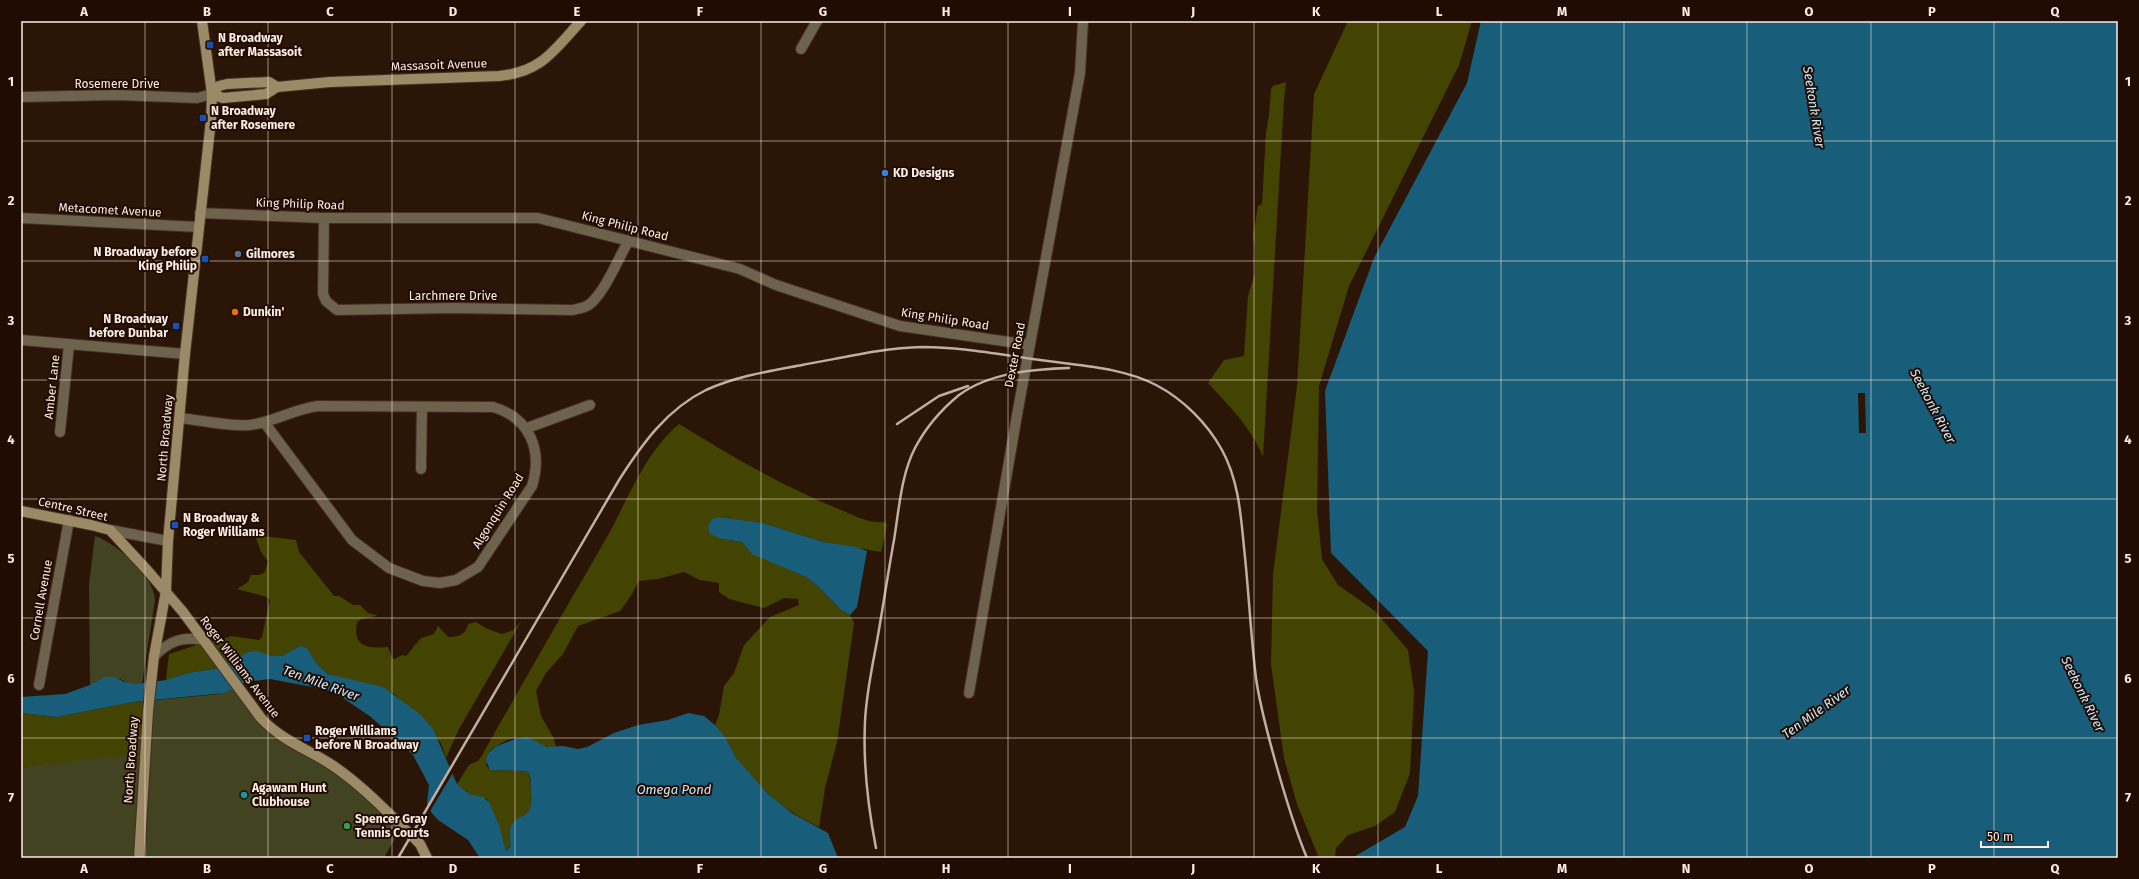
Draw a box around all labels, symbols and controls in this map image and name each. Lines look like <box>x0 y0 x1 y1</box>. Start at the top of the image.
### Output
text: A <box>79 4 88 19</box>
text: B <box>203 4 211 19</box>
text: C <box>326 4 334 19</box>
text: D <box>449 4 458 19</box>
text: E <box>574 4 581 19</box>
text: F <box>697 4 704 19</box>
text: G <box>819 4 827 19</box>
text: H <box>942 4 950 19</box>
text: I <box>1068 4 1072 19</box>
text: J <box>1190 4 1195 19</box>
text: K <box>1312 4 1321 19</box>
text: L <box>1436 4 1443 19</box>
text: M <box>1557 4 1567 19</box>
text: N <box>1682 4 1690 19</box>
text: O <box>1805 4 1814 19</box>
text: P <box>1928 4 1936 19</box>
text: Q <box>2051 4 2061 19</box>
place label: N Broadway after Massasoit <box>218 31 302 59</box>
marker: N Broadway after Massasoit <box>205 40 215 50</box>
street label: Massasoit Avenue <box>391 56 487 74</box>
water label: Seekonk River <box>1800 64 1828 150</box>
text: 1 <box>8 74 14 89</box>
text: 1 <box>2125 74 2131 89</box>
street label: Rosemere Drive <box>74 77 160 91</box>
place label: N Broadway after Rosemere <box>211 104 295 132</box>
marker: N Broadway after Rosemere <box>198 113 208 123</box>
place label: KD Designs <box>893 166 954 180</box>
marker: KD Designs <box>880 168 890 178</box>
text: 2 <box>8 193 15 208</box>
text: 2 <box>2125 193 2132 208</box>
street label: King Philip Road <box>255 195 345 213</box>
street label: Metacomet Avenue <box>58 200 162 220</box>
street label: King Philip Road <box>580 208 670 244</box>
place label: N Broadway before King Philip <box>93 245 197 273</box>
place label: Gilmores <box>246 247 295 261</box>
marker: Gilmores <box>233 249 243 259</box>
marker: N Broadway before King Philip <box>200 254 210 264</box>
street label: Larchmere Drive <box>409 289 497 303</box>
place label: Dunkin' <box>243 305 284 319</box>
street label: King Philip Road <box>900 305 990 333</box>
marker: Dunkin' <box>230 307 240 317</box>
place label: N Broadway before Dunbar <box>89 312 169 340</box>
text: 3 <box>7 313 15 328</box>
text: 3 <box>2124 313 2132 328</box>
marker: N Broadway before Dunbar <box>171 321 181 331</box>
street label: Dexter Road <box>1002 321 1028 389</box>
street label: Amber Lane <box>42 354 62 420</box>
water label: Seekonk River <box>1907 365 1959 447</box>
street label: North Broadway <box>154 394 176 482</box>
text: 4 <box>7 432 15 447</box>
text: 4 <box>2124 432 2132 447</box>
street label: Algonquin Road <box>469 471 527 551</box>
street label: Centre Street <box>37 494 110 524</box>
place label: N Broadway & Roger Williams <box>183 511 265 539</box>
marker: N Broadway & Roger Williams <box>170 520 180 530</box>
text: 5 <box>8 551 15 566</box>
text: 5 <box>2125 551 2132 566</box>
street label: Cornell Avenue <box>27 559 55 641</box>
street label: Roger Williams Avenue <box>197 613 283 721</box>
water label: Seekonk River <box>2058 653 2108 735</box>
water label: Ten Mile River <box>281 662 362 704</box>
text: 6 <box>7 671 15 686</box>
text: 6 <box>2124 671 2132 686</box>
water label: Ten Mile River <box>1779 682 1854 742</box>
street label: North Broadway <box>121 716 141 804</box>
place label: Roger Williams before N Broadway <box>315 724 419 752</box>
marker: Roger Williams before N Broadway <box>302 733 312 743</box>
place label: Agawam Hunt Clubhouse <box>251 781 327 809</box>
water label: Omega Pond <box>637 782 712 797</box>
text: 7 <box>8 790 14 805</box>
marker: Agawam Hunt Clubhouse <box>239 790 249 800</box>
text: 7 <box>2125 790 2131 805</box>
place label: Spencer Gray Tennis Courts <box>355 812 429 840</box>
marker: Spencer Gray Tennis Courts <box>342 821 352 831</box>
scale bar <box>1981 823 2048 849</box>
text: 50 m <box>1987 830 2013 844</box>
text: A <box>79 861 88 876</box>
text: B <box>203 861 211 876</box>
text: C <box>326 861 334 876</box>
text: D <box>449 861 458 876</box>
text: E <box>574 861 581 876</box>
text: F <box>697 861 704 876</box>
text: G <box>819 861 827 876</box>
text: H <box>942 861 950 876</box>
text: I <box>1068 861 1072 876</box>
text: J <box>1190 861 1195 876</box>
text: K <box>1312 861 1321 876</box>
text: L <box>1436 861 1443 876</box>
text: M <box>1557 861 1567 876</box>
text: N <box>1682 861 1690 876</box>
text: O <box>1805 861 1814 876</box>
text: P <box>1928 861 1936 876</box>
text: Q <box>2051 861 2061 876</box>

